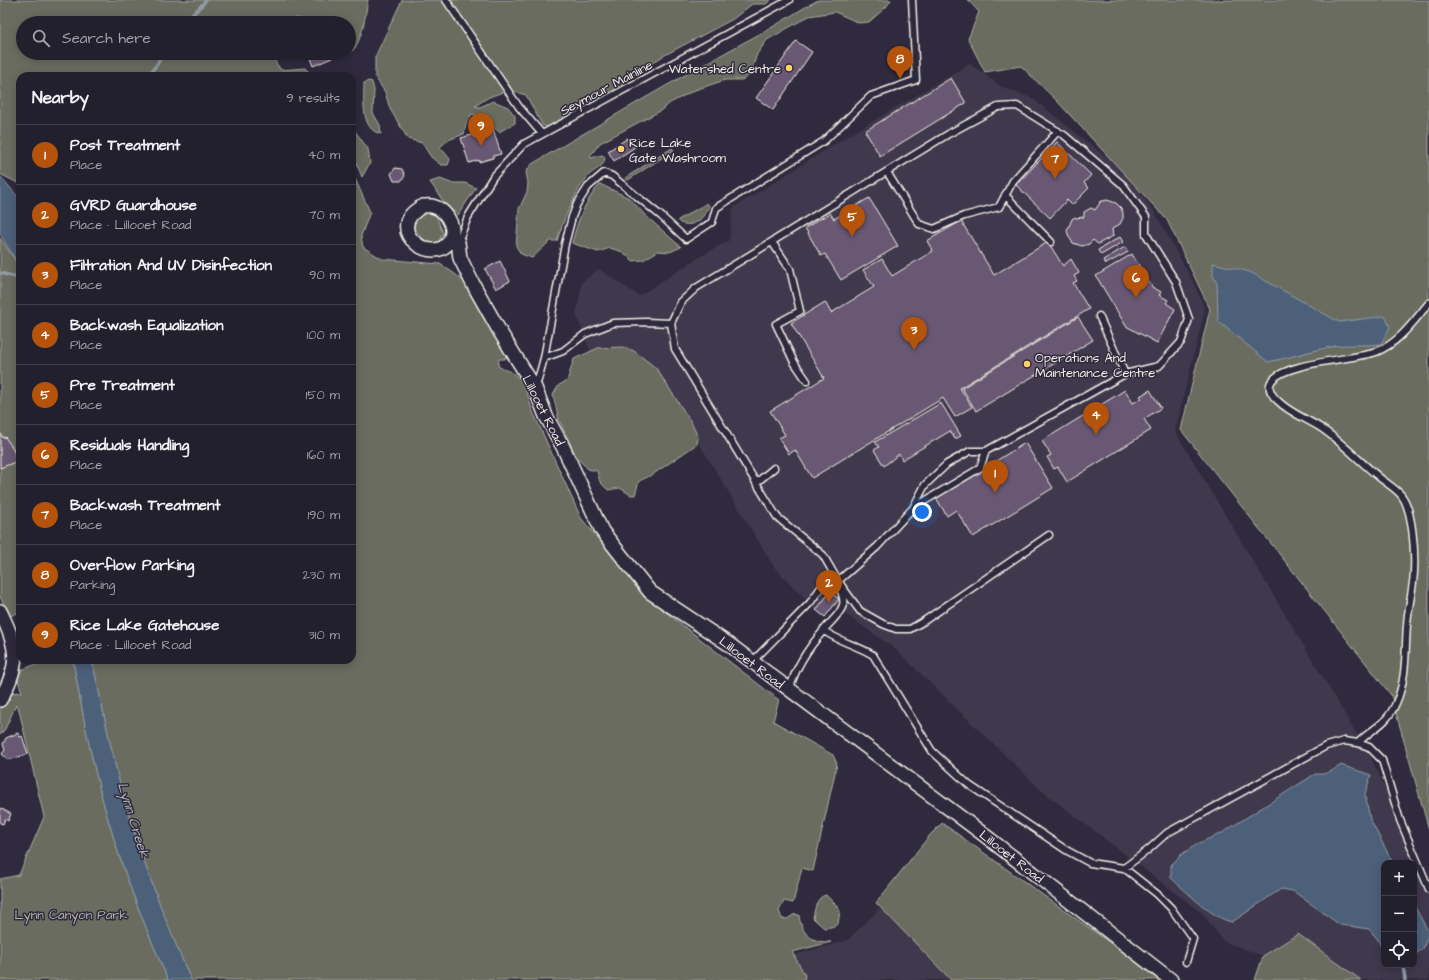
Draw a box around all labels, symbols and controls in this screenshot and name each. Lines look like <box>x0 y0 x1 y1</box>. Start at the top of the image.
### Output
search box <box>16 16 356 60</box>
icon: search <box>30 27 52 49</box>
text: Search here <box>62 28 151 49</box>
pin: 8 <box>887 46 913 79</box>
street label: Seymour Mainline <box>557 56 656 121</box>
place label: Watershed Centre <box>669 60 781 78</box>
marker: Watershed Centre <box>784 63 794 73</box>
text: Nearby <box>32 86 89 110</box>
text: 9 results <box>286 89 340 107</box>
pin: 9 <box>468 113 494 146</box>
place label: Rice Lake Gate Washroom <box>629 134 727 167</box>
text: Post Treatment <box>70 135 180 156</box>
marker: Rice Lake Gate Washroom <box>616 144 626 154</box>
text: 1 <box>44 146 46 164</box>
text: 40 m <box>308 146 340 164</box>
pin: 7 <box>1042 146 1068 179</box>
text: Place <box>70 156 102 174</box>
text: GVRD Guardhouse <box>70 195 197 216</box>
pin: 5 <box>839 204 865 237</box>
text: 2 <box>41 206 49 224</box>
text: 70 m <box>308 206 340 224</box>
text: Place · Lillooet Road <box>70 216 191 234</box>
text: Filtration And UV Disinfection <box>70 255 272 276</box>
pin: 6 <box>1123 265 1149 298</box>
text: 3 <box>42 266 48 284</box>
text: 90 m <box>309 266 340 284</box>
text: Place <box>70 276 102 294</box>
text: Backwash Equalization <box>70 315 224 336</box>
pin: 3 <box>901 317 927 350</box>
text: 4 <box>41 326 49 344</box>
text: 100 m <box>307 326 340 344</box>
text: Place <box>70 336 102 354</box>
place label: Operations And Maintenance Centre <box>1035 349 1155 382</box>
marker: Operations And Maintenance Centre <box>1022 359 1032 369</box>
street label: Lillooet Road <box>518 372 569 449</box>
text: Pre Treatment <box>70 375 175 396</box>
text: 5 <box>40 386 50 404</box>
text: 150 m <box>306 386 340 404</box>
text: Place <box>70 396 102 414</box>
pin: 4 <box>1083 402 1109 435</box>
text: Residuals Handling <box>70 435 189 456</box>
text: 6 <box>41 446 49 464</box>
text: 160 m <box>307 446 340 464</box>
text: Place <box>70 456 102 474</box>
pin: 1 <box>982 460 1008 493</box>
text: Backwash Treatment <box>70 495 221 516</box>
your location <box>912 502 932 522</box>
text: 7 <box>41 506 49 524</box>
text: 190 m <box>307 506 340 524</box>
text: Place <box>70 516 102 534</box>
text: Overflow Parking <box>70 555 194 576</box>
text: 8 <box>41 566 49 584</box>
text: 230 m <box>302 566 340 584</box>
pin: 2 <box>816 570 842 603</box>
text: Parking <box>70 576 115 594</box>
text: Rice Lake Gatehouse <box>70 615 219 636</box>
text: 9 <box>41 626 49 644</box>
text: 310 m <box>308 626 340 644</box>
street label: Lillooet Road <box>715 632 788 693</box>
text: Place · Lillooet Road <box>70 636 191 654</box>
water label: Lynn Creek <box>112 780 154 861</box>
street label: Lillooet Road <box>975 826 1048 888</box>
map controls <box>1381 860 1417 968</box>
button: + <box>1381 860 1417 896</box>
button: − <box>1381 896 1417 932</box>
park label: Lynn Canyon Park <box>15 906 127 925</box>
button: locate <box>1381 932 1417 968</box>

